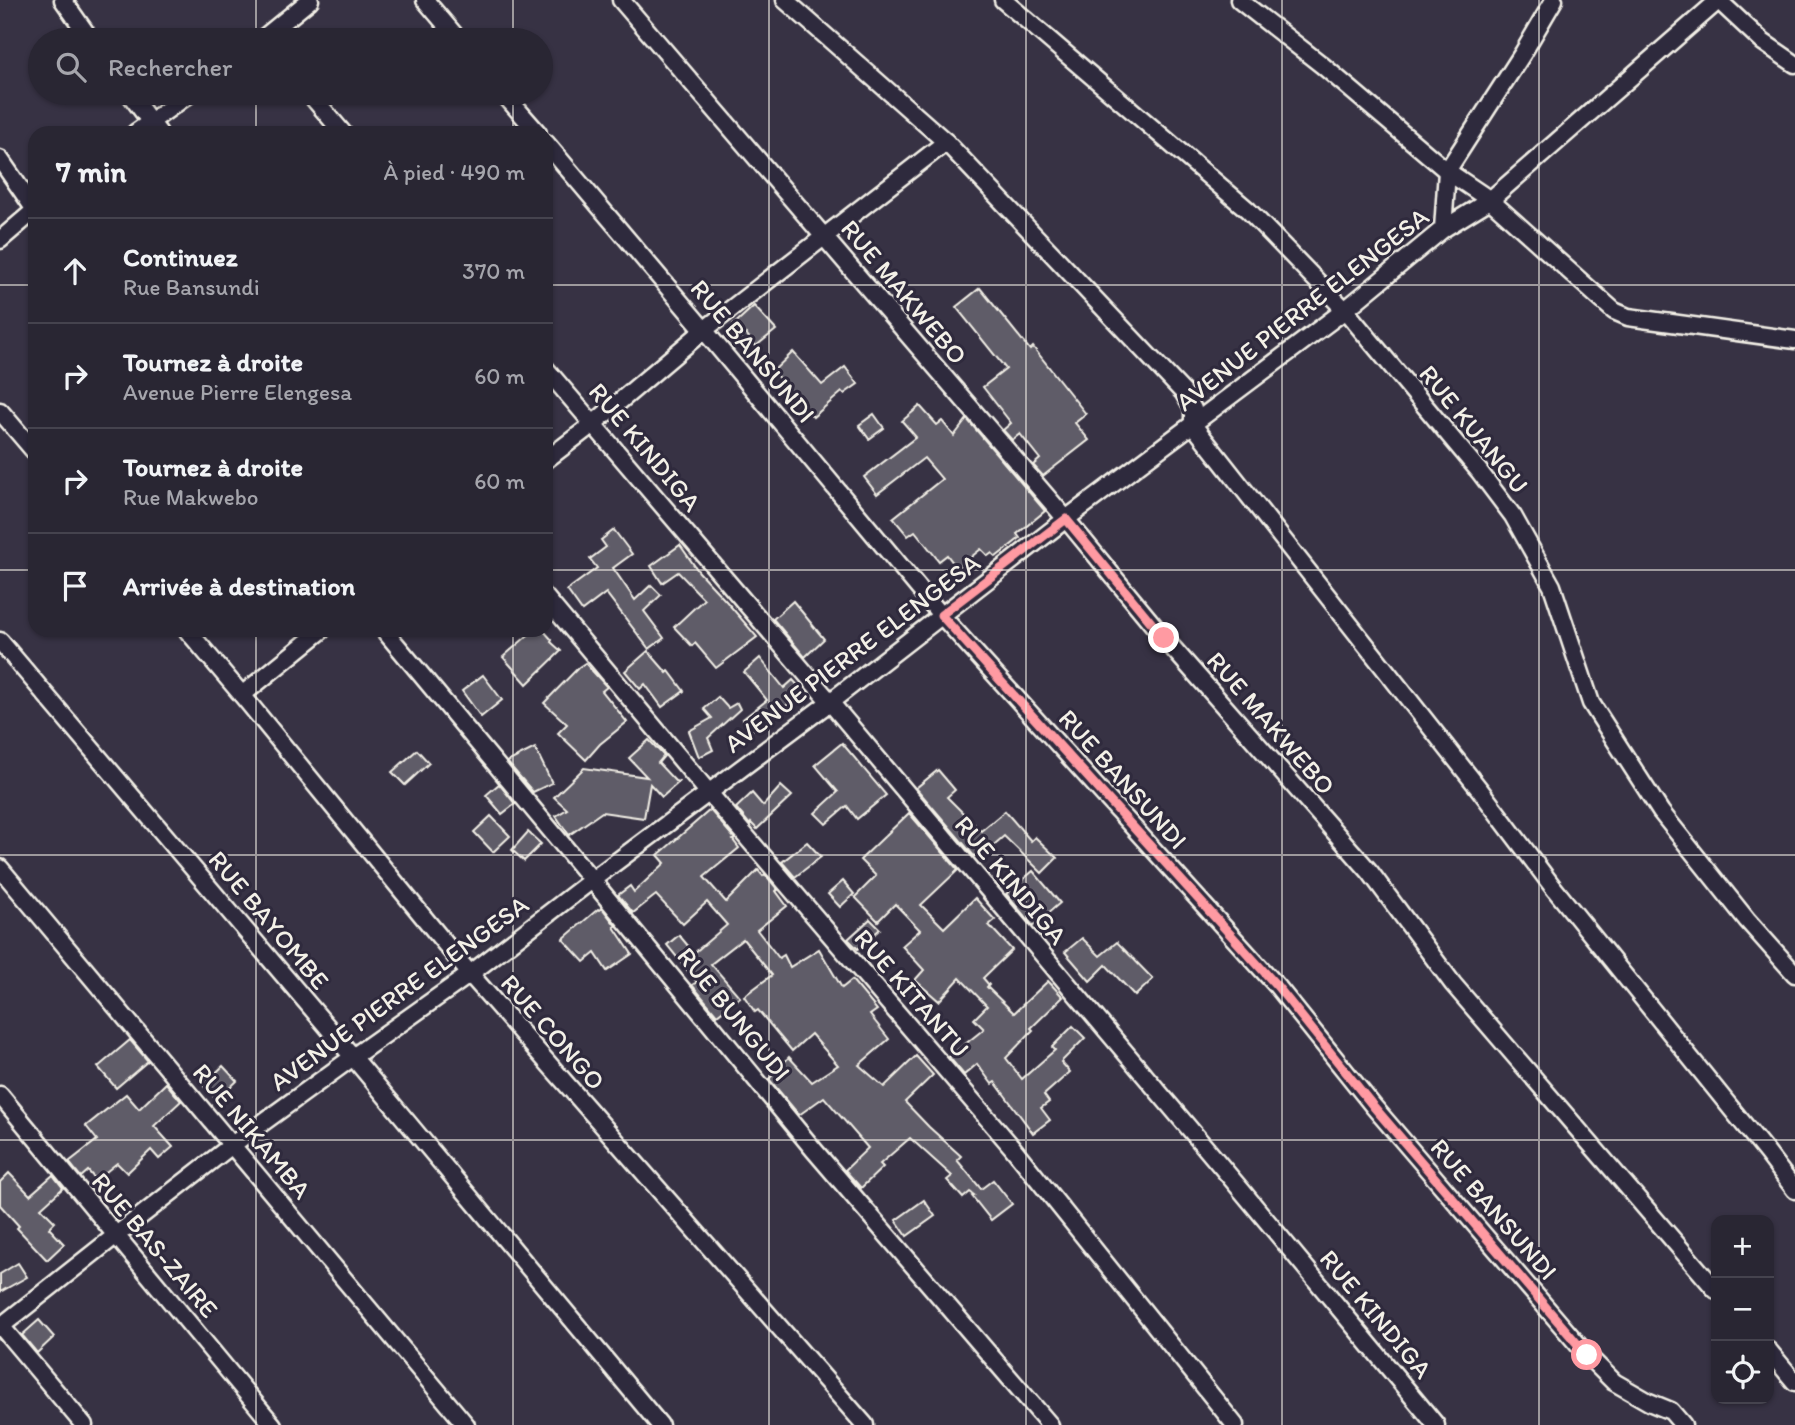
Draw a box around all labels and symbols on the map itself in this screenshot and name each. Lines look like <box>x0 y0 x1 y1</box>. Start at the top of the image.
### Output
street label: AVENUE PIERRE ELENGESA <box>1169 200 1435 418</box>
street label: RUE MAKWEBO <box>834 213 974 371</box>
street label: RUE BANSUNDI <box>684 273 822 429</box>
street label: RUE KUANGU <box>1412 358 1536 500</box>
street label: RUE KINDIGA <box>582 376 708 518</box>
street label: AVENUE PIERRE ELENGESA <box>718 546 987 760</box>
route end <box>1148 622 1179 653</box>
street label: RUE MAKWEBO <box>1200 645 1342 801</box>
street label: RUE BANSUNDI <box>1052 702 1194 856</box>
street label: RUE KINDIGA <box>948 809 1074 951</box>
street label: RUE BAYOMBE <box>202 844 336 996</box>
street label: AVENUE PIERRE ELENGESA <box>263 888 535 1098</box>
street label: RUE KITANTU <box>847 922 977 1064</box>
street label: RUE BUNGUDI <box>670 941 798 1087</box>
street label: RUE CONGO <box>494 967 612 1097</box>
street label: RUE NIKAMBA <box>186 1057 318 1206</box>
street label: RUE BANSUNDI <box>1424 1132 1564 1286</box>
street label: RUE BAS-ZAIRE <box>85 1166 225 1324</box>
street label: RUE KINDIGA <box>1313 1243 1439 1385</box>
route start <box>1571 1339 1602 1370</box>

